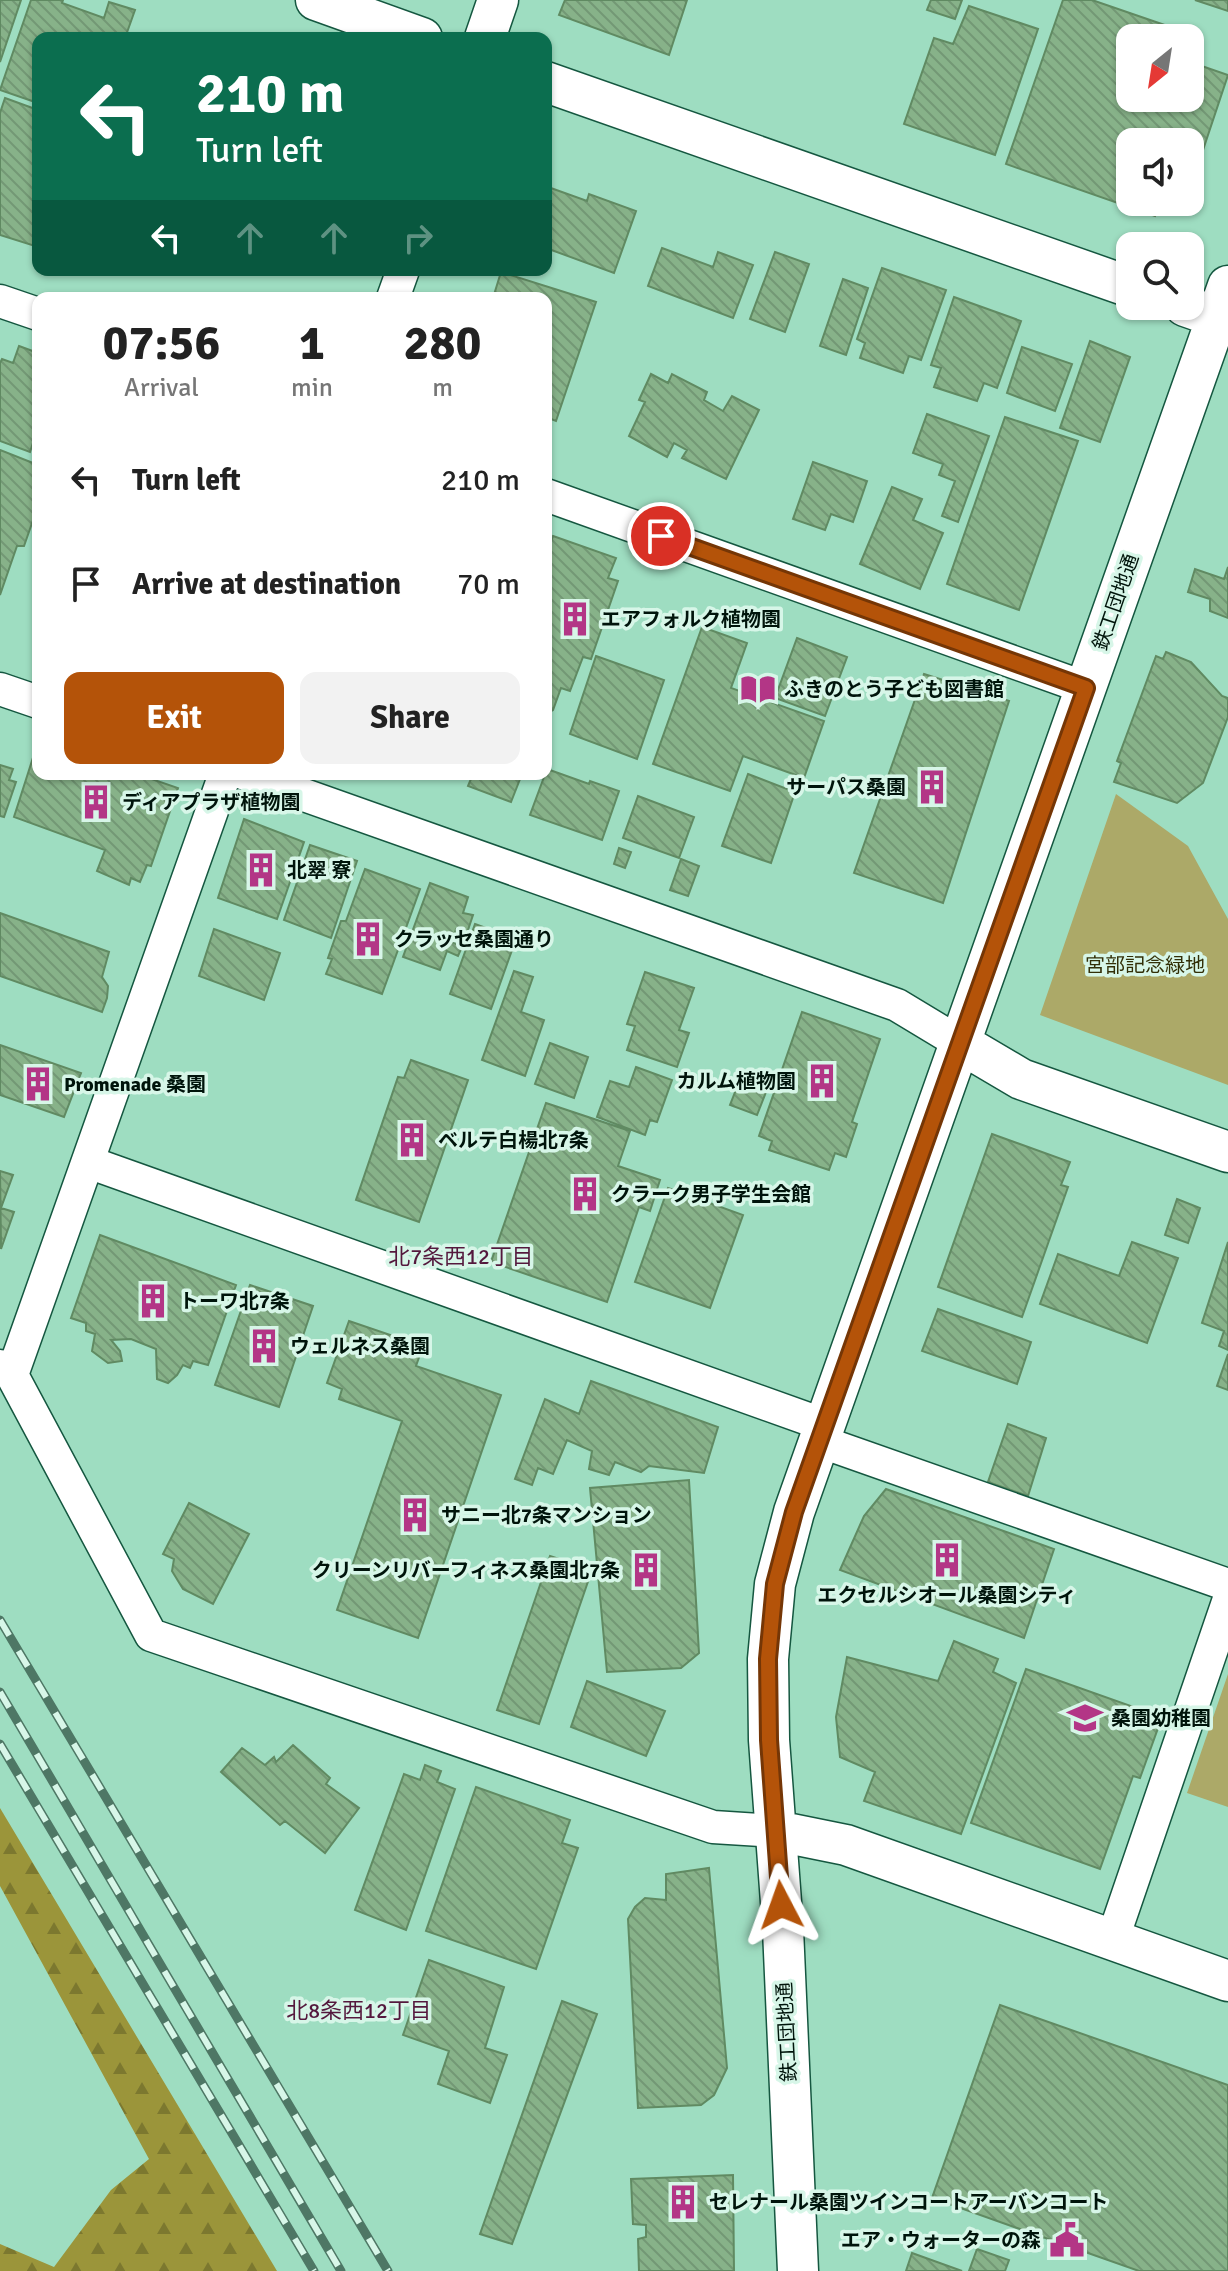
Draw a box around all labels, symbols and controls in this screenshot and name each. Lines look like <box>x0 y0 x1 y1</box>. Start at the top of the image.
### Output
north arrow <box>1116 24 1204 112</box>
map controls <box>1116 24 1204 320</box>
text: 210 m <box>196 59 344 128</box>
icon: left <box>64 64 168 168</box>
text: Turn left <box>196 128 323 173</box>
button: sound <box>1116 128 1204 216</box>
icon: left <box>144 216 188 260</box>
icon: ahead <box>228 216 272 260</box>
icon: ahead <box>312 216 356 260</box>
icon: right <box>396 216 440 260</box>
button: search <box>1116 232 1204 320</box>
text: 07:56 <box>103 314 220 373</box>
text: 1 <box>299 314 325 373</box>
text: 280 <box>404 314 481 373</box>
text: Arrival <box>124 372 199 404</box>
text: min <box>291 372 333 404</box>
text: m <box>432 372 453 404</box>
icon: left <box>64 458 108 502</box>
text: Turn left <box>132 462 241 499</box>
text: 210 m <box>441 462 520 499</box>
pin <box>627 502 695 570</box>
icon: arrive <box>639 514 683 558</box>
street label: 鉄工団地通 <box>1088 551 1144 653</box>
icon: arrive <box>64 562 108 606</box>
text: Arrive at destination <box>132 566 401 603</box>
text: 70 m <box>457 566 520 603</box>
building icon: エアフォルク植物園 <box>556 600 594 638</box>
place label: エアフォルク植物園 <box>601 607 781 632</box>
library icon: ふきのとう子ども図書館 <box>739 670 777 708</box>
button: Exit <box>64 672 284 764</box>
button: Share <box>300 672 520 764</box>
place label: ふきのとう子ども図書館 <box>784 677 1004 702</box>
building icon: サーパス桑園 <box>913 768 951 806</box>
place label: サーパス桑園 <box>786 775 906 800</box>
building icon: ディアプラザ植物園 <box>77 783 115 821</box>
place label: ディアプラザ植物園 <box>122 790 301 815</box>
building icon: 北翠 寮 <box>242 851 280 889</box>
place label: 北翠 寮 <box>287 858 351 883</box>
building icon: クラッセ桑園通り <box>349 920 387 958</box>
place label: クラッセ桑園通り <box>394 927 554 952</box>
park label: 宮部記念緑地 <box>1085 953 1205 978</box>
building icon: カルム植物園 <box>803 1062 841 1100</box>
building icon: Promenade 桑園 <box>19 1065 57 1103</box>
place label: カルム植物園 <box>676 1069 796 1094</box>
place label: Promenade 桑園 <box>64 1072 206 1097</box>
building icon: ベルテ白楊北7条 <box>393 1121 431 1159</box>
place label: ベルテ白楊北7条 <box>438 1128 589 1153</box>
building icon: クラーク男子学生会館 <box>566 1175 604 1213</box>
place label: クラーク男子学生会館 <box>611 1182 811 1207</box>
district label: 北7条西12丁目 <box>388 1243 534 1270</box>
building icon: トーワ北7条 <box>134 1282 172 1320</box>
place label: トーワ北7条 <box>179 1289 290 1314</box>
building icon: ウェルネス桑園 <box>245 1327 283 1365</box>
place label: ウェルネス桑園 <box>290 1334 430 1359</box>
building icon: サニー北7条マンション <box>396 1496 434 1534</box>
place label: サニー北7条マンション <box>441 1503 652 1528</box>
building icon: エクセルシオール桑園シティ <box>928 1541 966 1579</box>
building icon: クリーンリバーフィネス桑園北7条 <box>627 1551 665 1589</box>
place label: クリーンリバーフィネス桑園北7条 <box>312 1558 620 1583</box>
place label: エクセルシオール桑園シティ <box>818 1583 1076 1608</box>
school or university icon: 桑園幼稚園 <box>1066 1699 1104 1737</box>
place label: 桑園幼稚園 <box>1111 1706 1211 1731</box>
position arrow <box>739 1863 823 1947</box>
street label: 鉄工団地通 <box>772 1981 802 2083</box>
district label: 北8条西12丁目 <box>286 1997 432 2024</box>
building icon: セレナール桑園ツインコートアーバンコート <box>664 2183 702 2221</box>
place label: セレナール桑園ツインコートアーバンコート <box>709 2190 1109 2215</box>
public building icon: エア・ウォーターの森 <box>1048 2221 1086 2259</box>
place label: エア・ウォーターの森 <box>841 2228 1041 2253</box>

